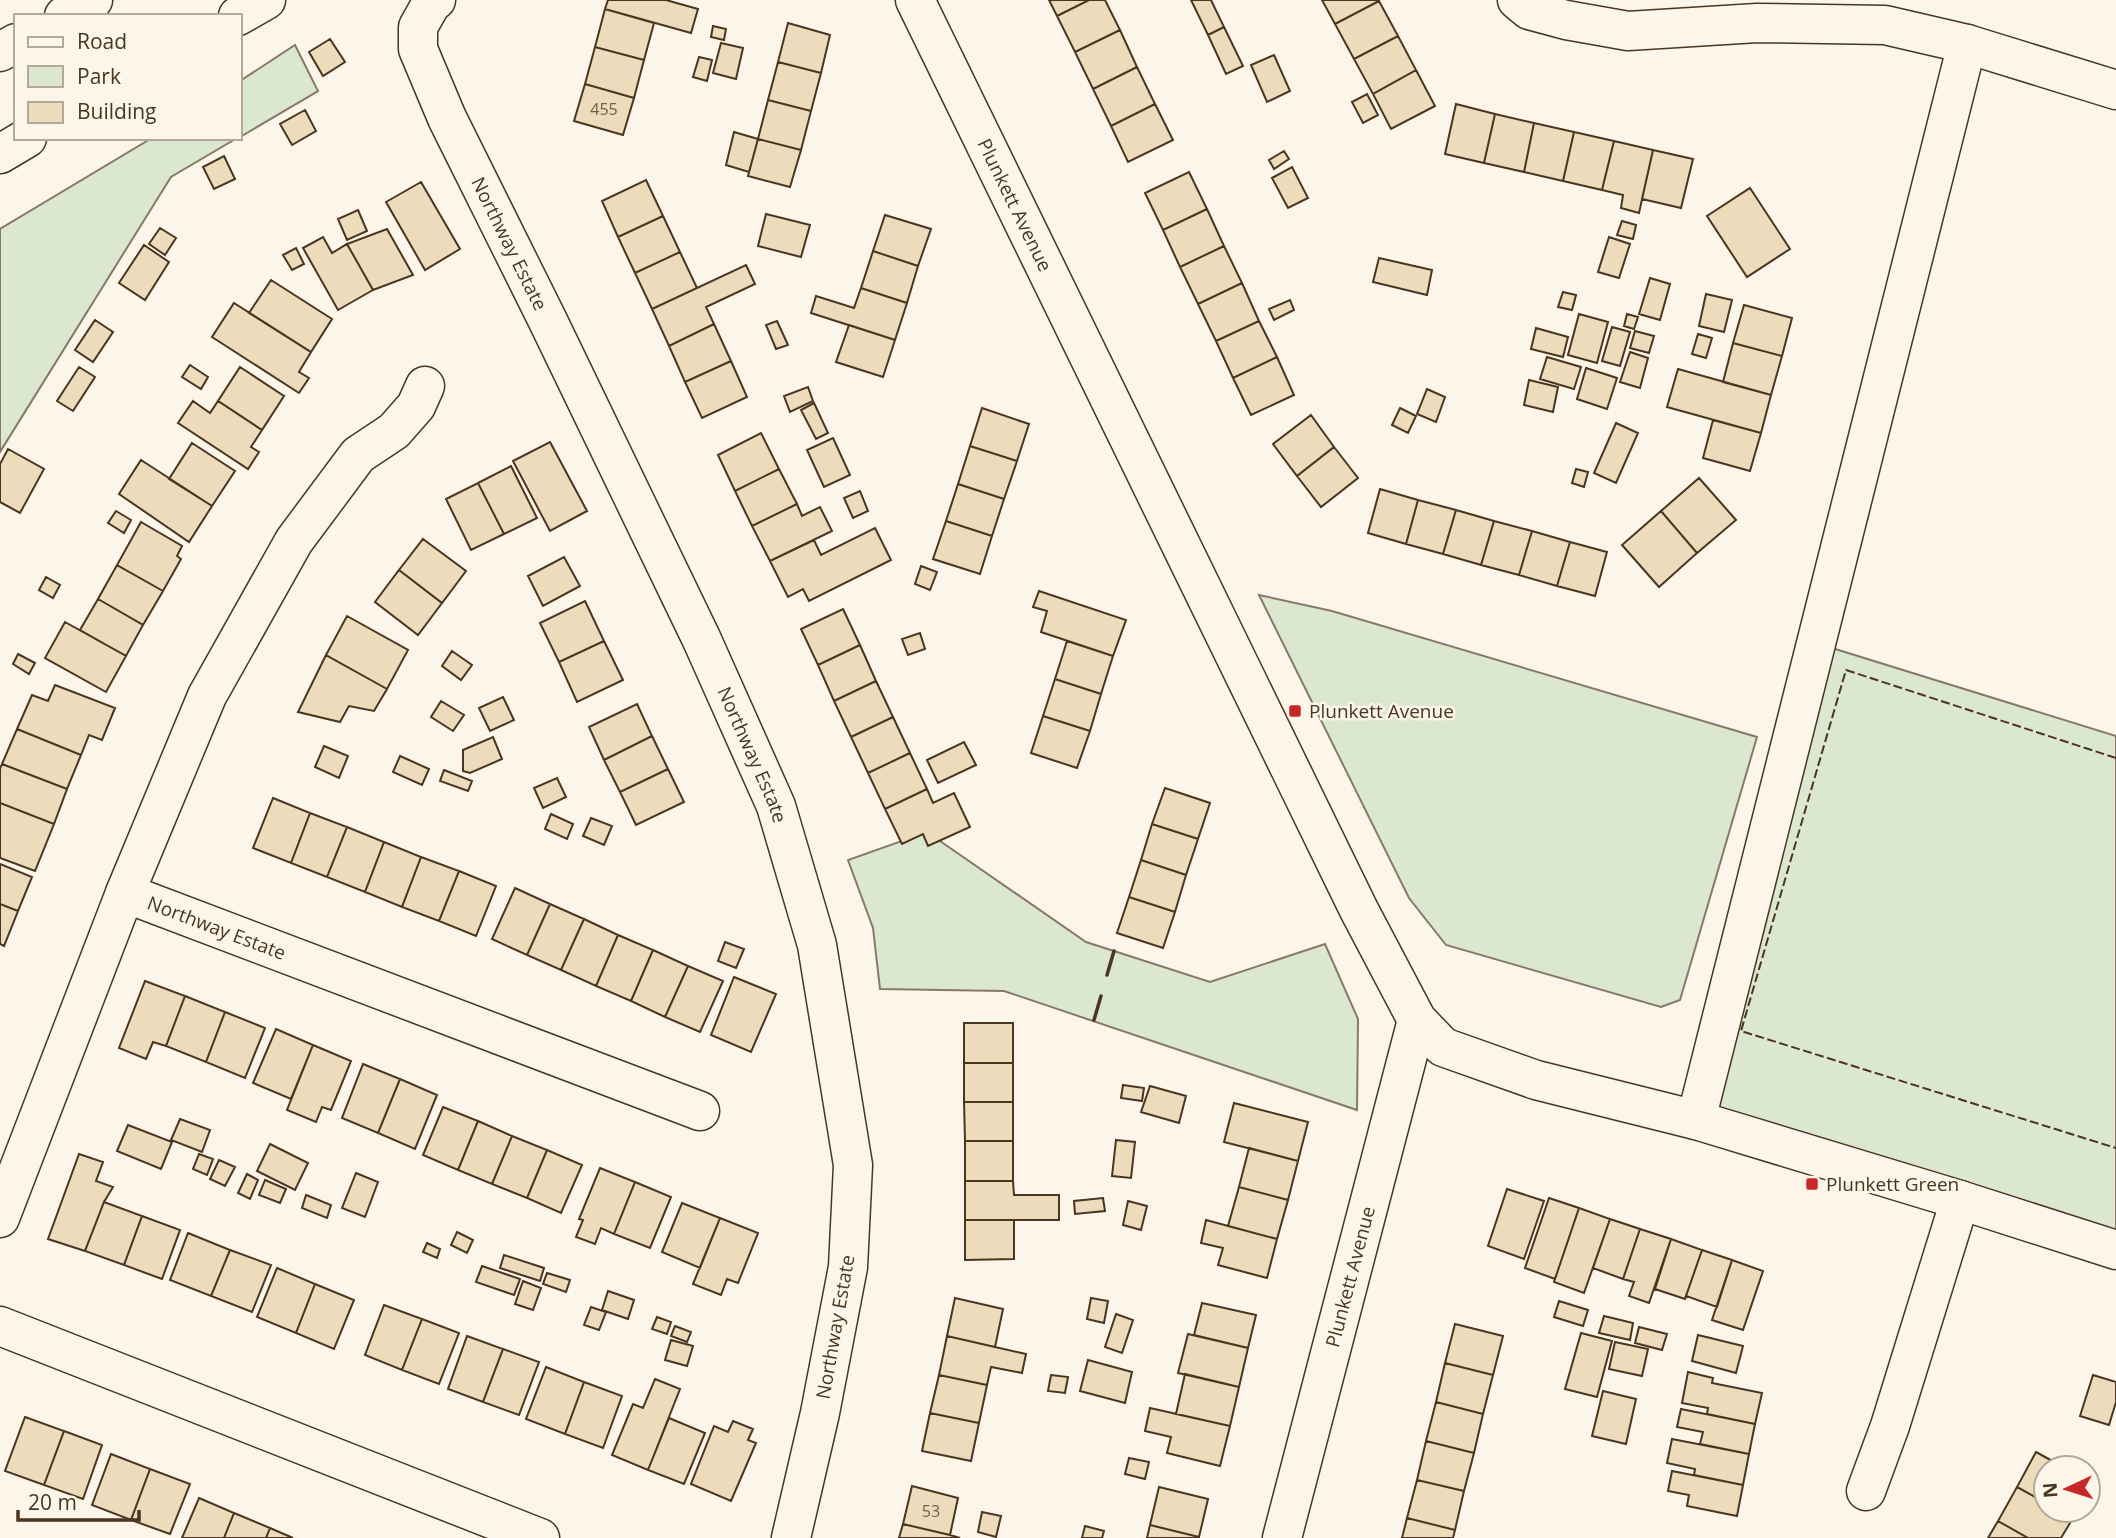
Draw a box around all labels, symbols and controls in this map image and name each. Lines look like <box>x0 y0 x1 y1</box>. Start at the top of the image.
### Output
legend <box>14 14 242 140</box>
text: Road <box>77 27 127 55</box>
text: Park <box>77 62 121 90</box>
text: Building <box>77 97 156 125</box>
house number: 455 <box>590 98 618 120</box>
street label: Plunkett Avenue <box>972 134 1058 276</box>
street label: Northway Estate <box>465 172 554 315</box>
street label: Northway Estate <box>711 682 793 826</box>
place label: Plunkett Avenue <box>1309 698 1454 724</box>
marker: Plunkett Avenue <box>1287 703 1303 719</box>
street label: Northway Estate <box>144 890 290 966</box>
place label: Plunkett Green <box>1826 1171 1959 1197</box>
marker: Plunkett Green <box>1804 1176 1820 1192</box>
street label: Plunkett Avenue <box>1319 1203 1381 1350</box>
street label: Northway Estate <box>810 1253 860 1401</box>
north arrow <box>2032 1454 2102 1524</box>
scale bar <box>18 1478 138 1522</box>
text: N <box>2037 1482 2064 1499</box>
text: 20 m <box>28 1488 77 1516</box>
house number: 53 <box>922 1500 940 1522</box>

